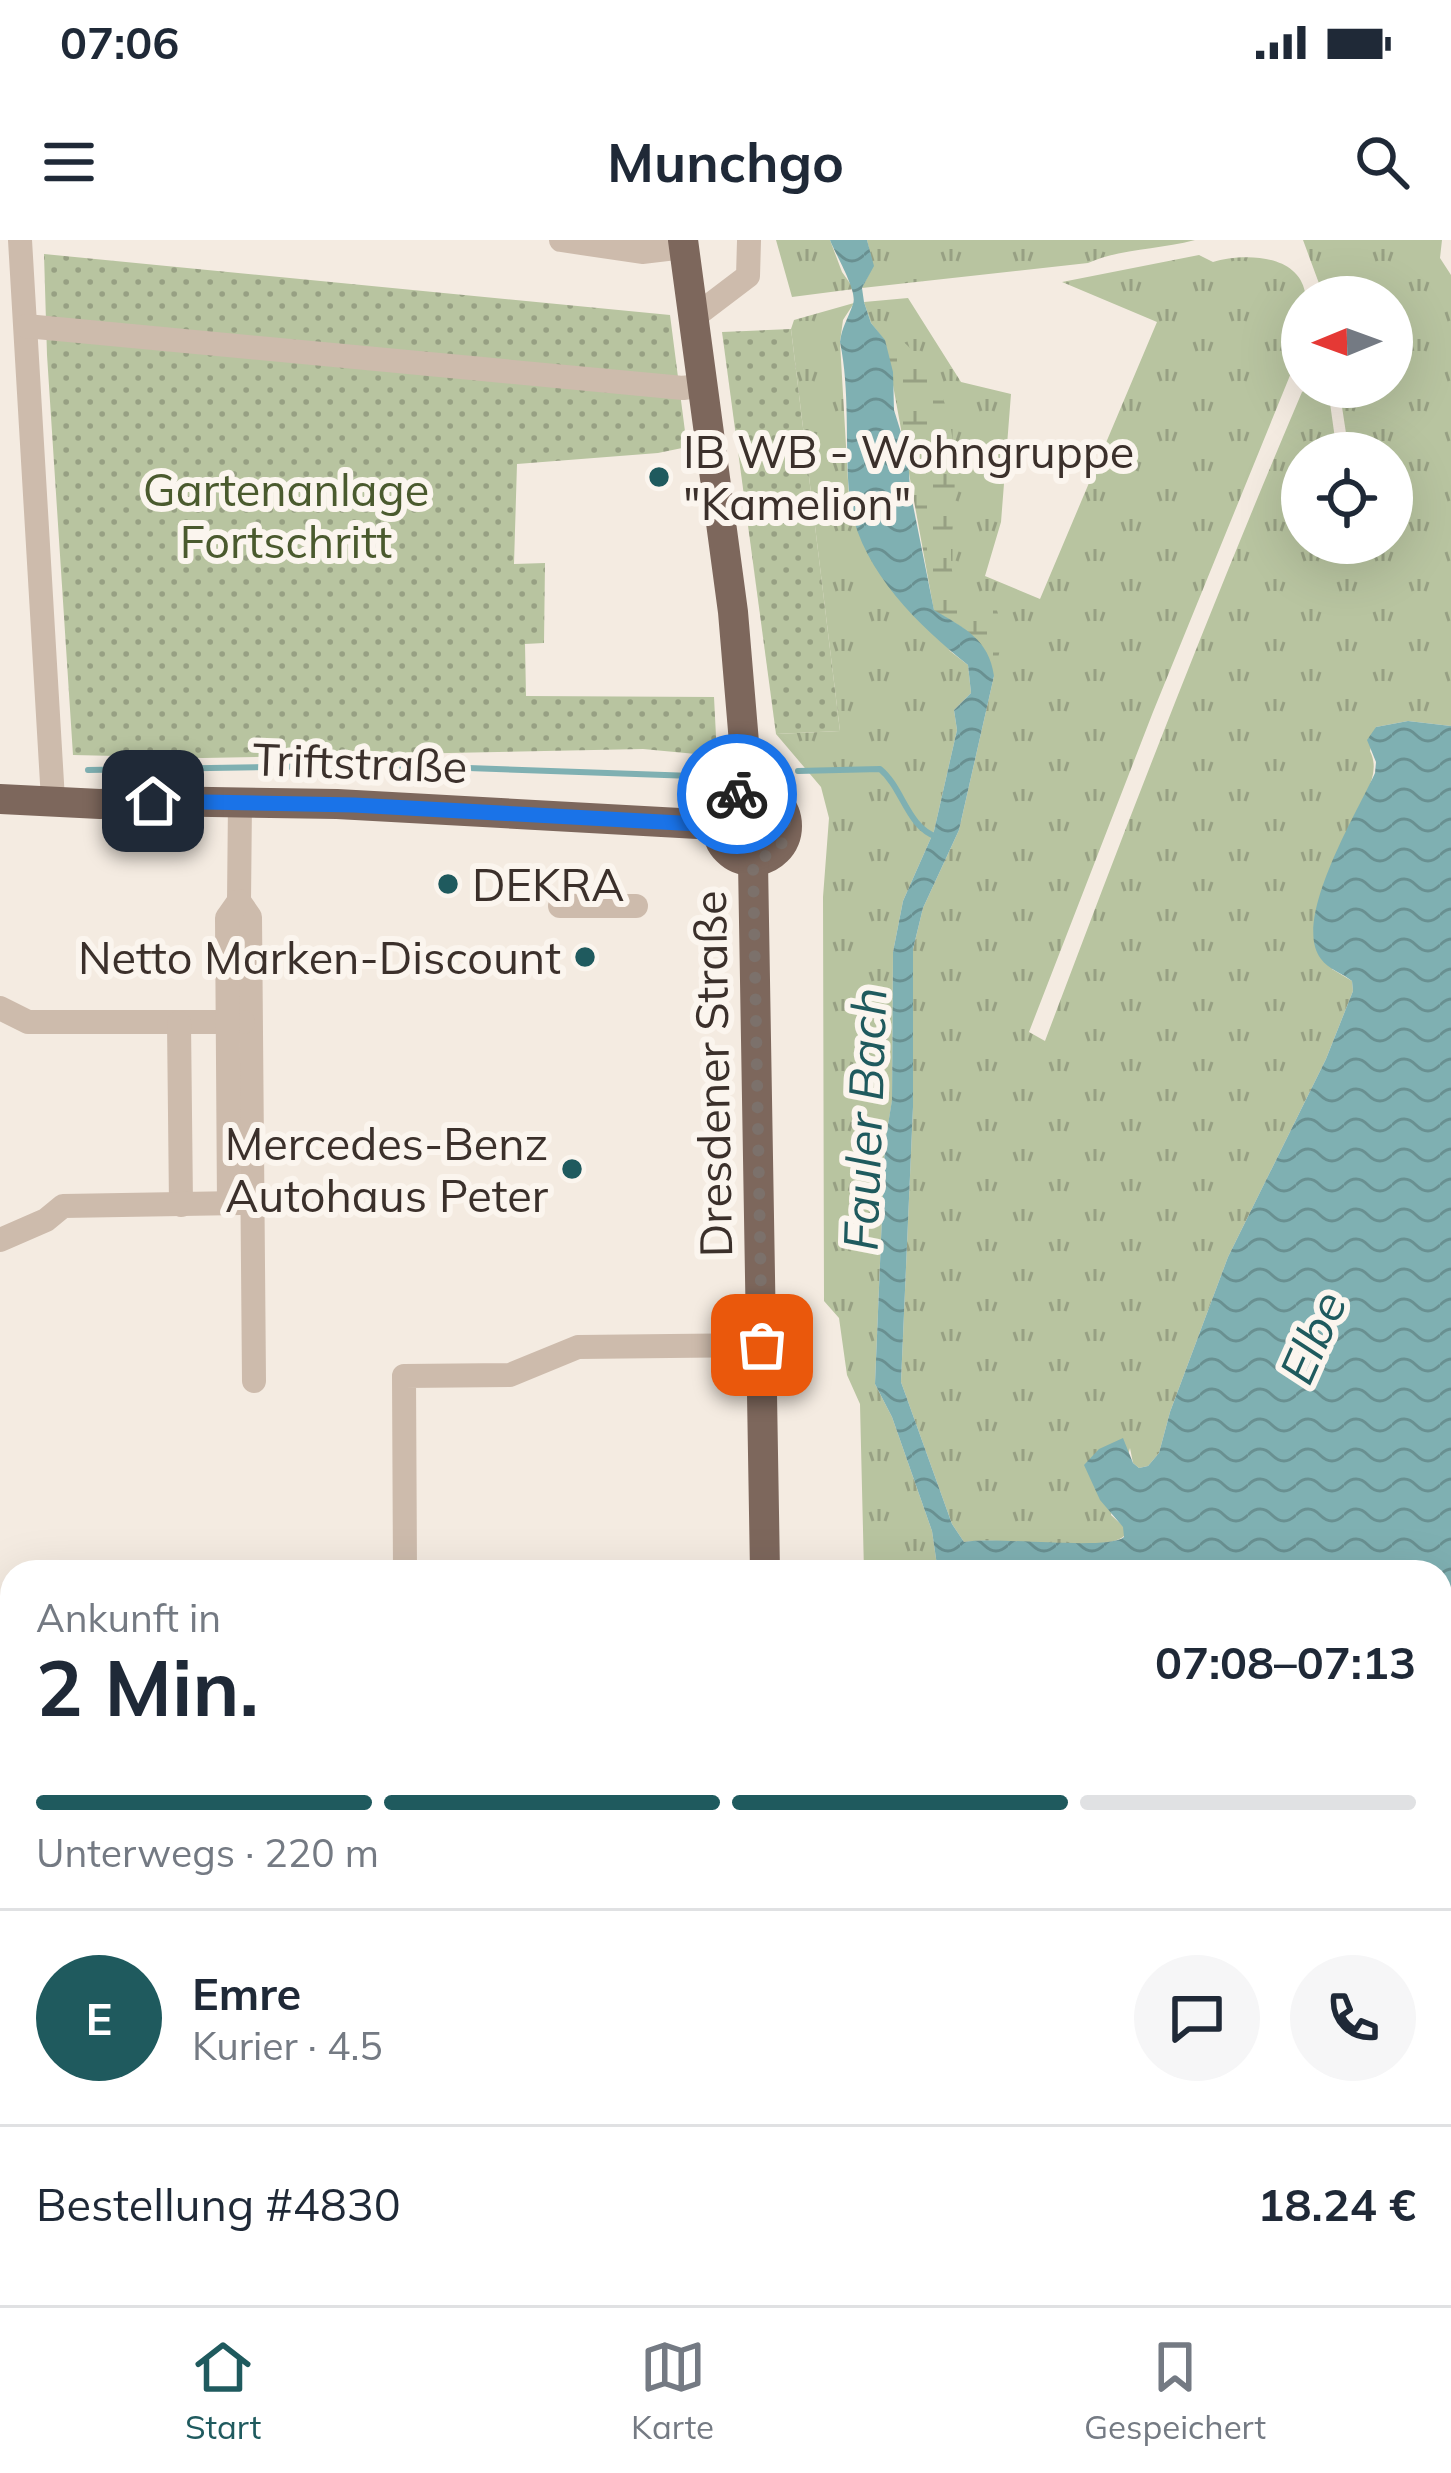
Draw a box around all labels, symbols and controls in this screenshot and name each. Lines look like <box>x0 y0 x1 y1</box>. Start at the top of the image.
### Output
text: 07:06 <box>60 14 179 70</box>
text: Munchgo <box>607 128 844 196</box>
icon: menu <box>36 129 102 195</box>
icon: search <box>1349 129 1415 195</box>
north arrow <box>1281 276 1413 408</box>
map controls <box>1281 276 1413 564</box>
place label: IB WB - Wohngruppe "Kamelion" <box>683 423 1134 531</box>
button: locate <box>1281 432 1413 564</box>
park label: Gartenanlage Fortschritt <box>143 461 429 569</box>
marker: IB WB - Wohngruppe "Kamelion" <box>646 464 672 490</box>
street label: Triftstraße <box>252 730 468 794</box>
courier <box>677 734 797 854</box>
pin <box>102 750 204 852</box>
icon: bike <box>704 761 770 827</box>
icon: home <box>120 768 186 834</box>
place label: DEKRA <box>472 856 624 912</box>
marker: DEKRA <box>435 871 461 897</box>
street label: Dresdener Straße <box>681 890 743 1258</box>
place label: Netto Marken-Discount <box>78 929 561 985</box>
marker: Netto Marken-Discount <box>572 944 598 970</box>
water label: Fauler Bach <box>829 986 899 1252</box>
place label: Mercedes-Benz Autohaus Peter <box>225 1115 549 1223</box>
marker: Mercedes-Benz Autohaus Peter <box>559 1156 585 1182</box>
water label: Elbe <box>1265 1282 1359 1392</box>
pin <box>711 1294 813 1396</box>
icon: bag <box>729 1312 795 1378</box>
text: Ankunft in <box>36 1593 221 1642</box>
text: 07:08–07:13 <box>1155 1634 1416 1690</box>
text: 2 Min. <box>36 1638 259 1736</box>
text: Unterwegs · 220 m <box>36 1828 379 1877</box>
button: chat <box>1134 1955 1260 2081</box>
button: phone <box>1290 1955 1416 2081</box>
text: Emre <box>192 1965 301 2021</box>
text: E <box>86 1990 112 2046</box>
text: Kurier · 4.5 <box>192 2021 383 2070</box>
text: Bestellung #4830 <box>36 2176 401 2232</box>
text: 18.24 € <box>1258 2176 1416 2232</box>
tab: Start <box>185 2334 261 2447</box>
tab: Karte <box>631 2334 714 2447</box>
tab: Gespeichert <box>1084 2334 1266 2447</box>

